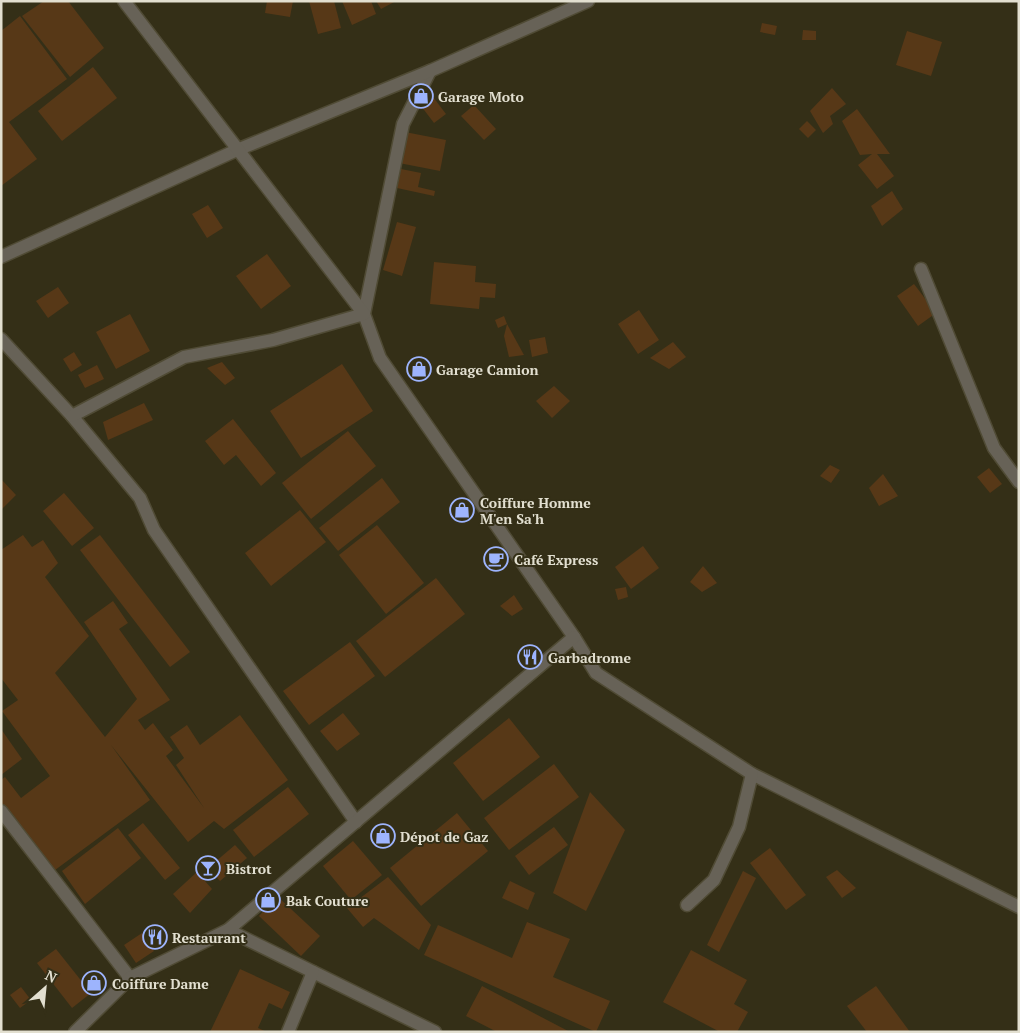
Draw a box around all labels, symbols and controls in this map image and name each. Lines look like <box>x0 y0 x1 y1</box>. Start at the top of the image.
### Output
shop icon: Garage Moto <box>408 83 434 109</box>
place label: Garage Moto <box>438 87 524 106</box>
shop icon: Garage Camion <box>406 356 432 382</box>
place label: Garage Camion <box>436 360 539 379</box>
place label: Coiffure Homme M'en Sa'h <box>480 493 591 528</box>
shop icon: Coiffure Homme M'en Sa'h <box>449 497 475 523</box>
cafe icon: Café Express <box>483 546 509 572</box>
place label: Café Express <box>514 550 598 569</box>
restaurant icon: Garbadrome <box>517 644 543 670</box>
place label: Garbadrome <box>548 648 631 667</box>
shop icon: Dépot de Gaz <box>370 823 396 849</box>
place label: Dépot de Gaz <box>400 827 489 846</box>
bar icon: Bistrot <box>195 855 221 881</box>
place label: Bistrot <box>226 859 272 878</box>
shop icon: Bak Couture <box>255 887 281 913</box>
place label: Bak Couture <box>286 891 369 910</box>
restaurant icon: Restaurant <box>142 924 168 950</box>
place label: Restaurant <box>172 928 246 947</box>
north arrow <box>20 963 70 1013</box>
text: N <box>42 965 61 987</box>
shop icon: Coiffure Dame <box>81 970 107 996</box>
place label: Coiffure Dame <box>112 974 209 993</box>

